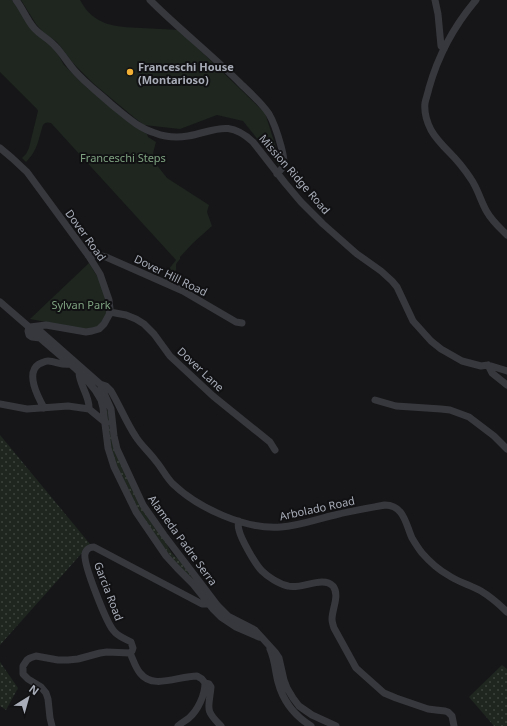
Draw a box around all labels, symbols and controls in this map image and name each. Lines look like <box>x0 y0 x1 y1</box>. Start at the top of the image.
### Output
place label: Franceschi House (Montarioso) <box>138 59 234 87</box>
marker: Franceschi House (Montarioso) <box>125 67 135 77</box>
street label: Mission Ridge Road <box>256 131 334 217</box>
park label: Franceschi Steps <box>80 150 166 165</box>
street label: Dover Road <box>62 206 110 264</box>
street label: Dover Hill Road <box>132 251 210 299</box>
park label: Sylvan Park <box>51 297 111 312</box>
street label: Dover Lane <box>174 344 228 394</box>
street label: Alameda Padre Serra <box>145 492 221 588</box>
street label: Arbolado Road <box>278 493 356 523</box>
street label: Garcia Road <box>91 559 127 623</box>
north arrow <box>8 678 48 718</box>
text: N <box>26 681 42 698</box>

